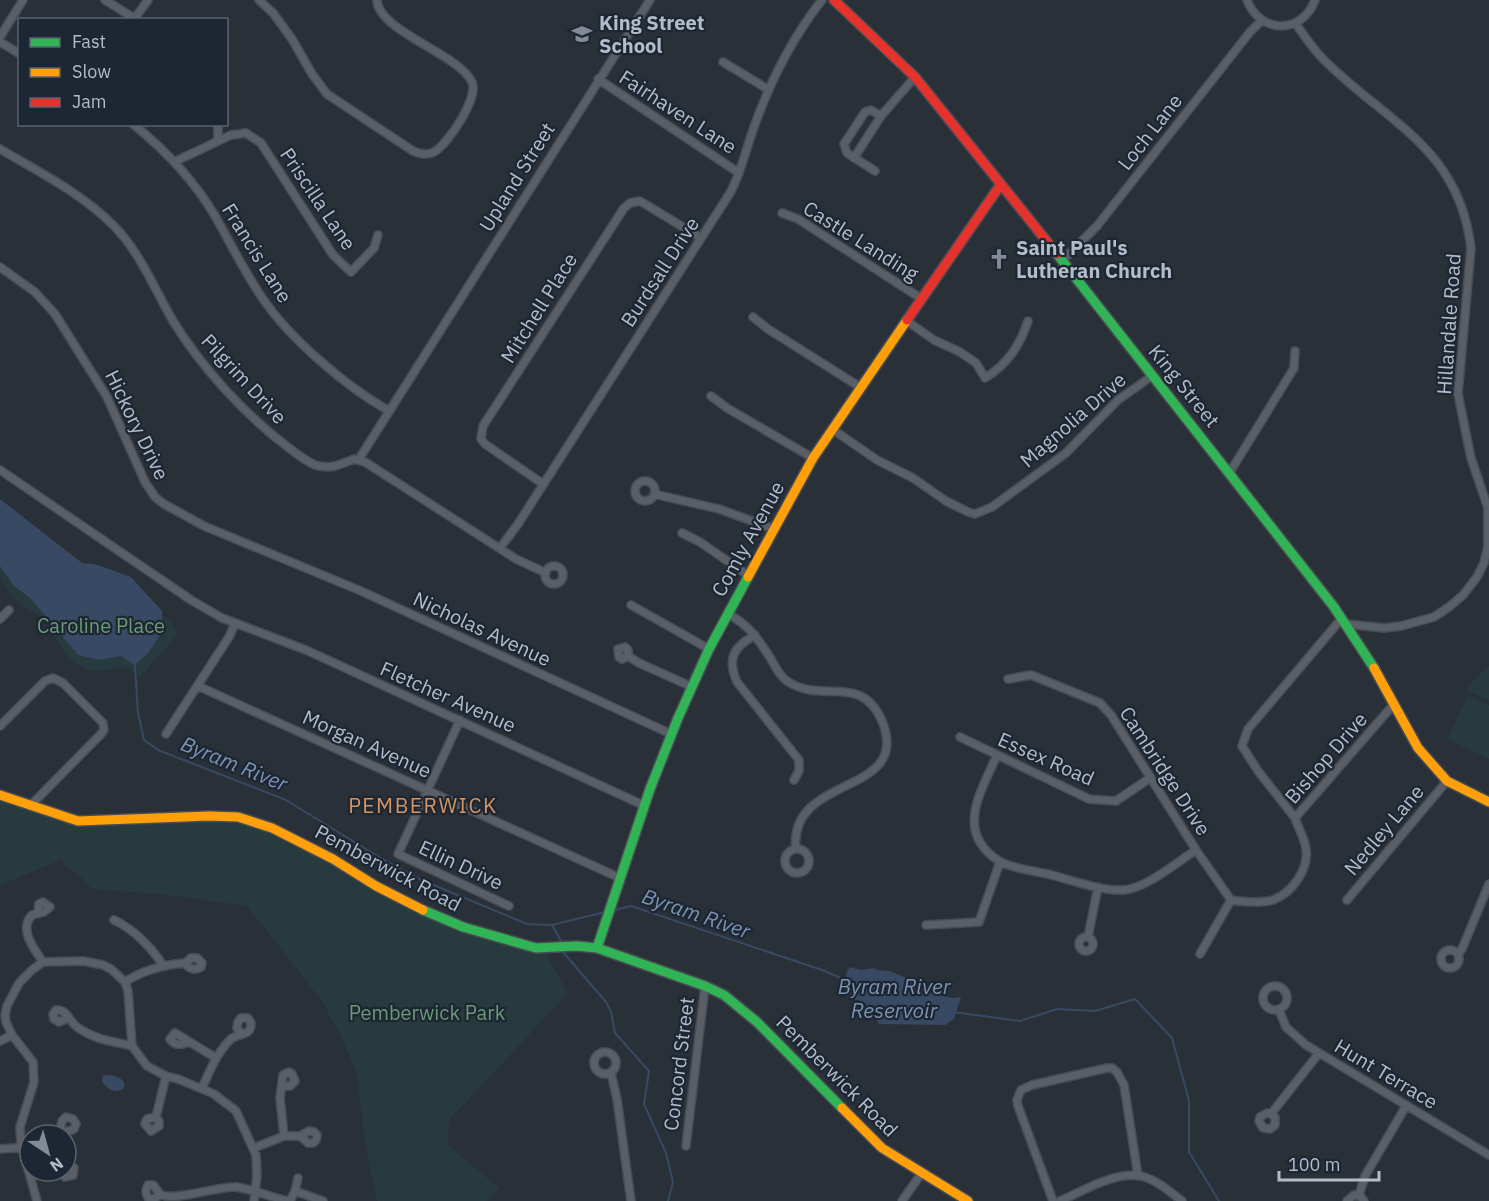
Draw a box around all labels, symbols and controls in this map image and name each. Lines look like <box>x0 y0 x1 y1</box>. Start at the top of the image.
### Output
place label: King Street School <box>599 9 704 59</box>
legend <box>18 18 228 126</box>
school or university icon: King Street School <box>570 22 594 46</box>
text: Fast <box>72 30 106 53</box>
text: Slow <box>72 60 111 83</box>
street label: Fairhaven Lane <box>614 63 742 160</box>
street label: Loch Lane <box>1111 88 1188 176</box>
text: Jam <box>72 90 107 113</box>
street label: Upland Street <box>472 117 561 236</box>
street label: Priscilla Lane <box>274 142 363 255</box>
street label: Castle Landing <box>798 194 925 287</box>
street label: Francis Lane <box>216 198 299 308</box>
street label: Burdsall Drive <box>614 212 705 332</box>
place label: Saint Paul's Lutheran Church <box>1016 234 1172 284</box>
street label: Mitchell Place <box>494 247 583 368</box>
church icon: Saint Paul's Lutheran Church <box>987 247 1011 271</box>
street label: Hillandale Road <box>1430 253 1467 395</box>
street label: Pilgrim Drive <box>196 328 293 430</box>
street label: King Street <box>1143 339 1226 433</box>
street label: Hickory Drive <box>99 365 176 484</box>
street label: Magnolia Drive <box>1014 366 1131 473</box>
street label: Comly Avenue <box>705 476 790 601</box>
street label: Nicholas Avenue <box>409 585 556 672</box>
park label: Caroline Place <box>37 612 165 639</box>
street label: Fletcher Avenue <box>376 655 520 739</box>
street label: Cambridge Drive <box>1114 701 1217 840</box>
street label: Morgan Avenue <box>299 703 436 784</box>
street label: Bishop Drive <box>1278 706 1373 809</box>
street label: Essex Road <box>994 725 1099 792</box>
water label: Byram River <box>177 729 293 798</box>
street label: Nedley Lane <box>1338 779 1430 881</box>
district label: PEMBERWICK <box>348 791 498 819</box>
street label: Pemberwick Road <box>310 818 466 917</box>
street label: Ellin Drive <box>415 833 508 896</box>
water label: Byram River <box>639 881 755 945</box>
water label: Byram River Reservoir <box>838 972 952 1024</box>
street label: Concord Street <box>657 996 700 1132</box>
park label: Pemberwick Park <box>349 999 506 1026</box>
street label: Pemberwick Road <box>771 1009 904 1142</box>
street label: Hunt Terrace <box>1330 1032 1443 1115</box>
north arrow <box>18 1123 78 1183</box>
scale bar <box>1279 1144 1380 1182</box>
text: 100 m <box>1288 1153 1340 1176</box>
text: N <box>46 1154 67 1177</box>

